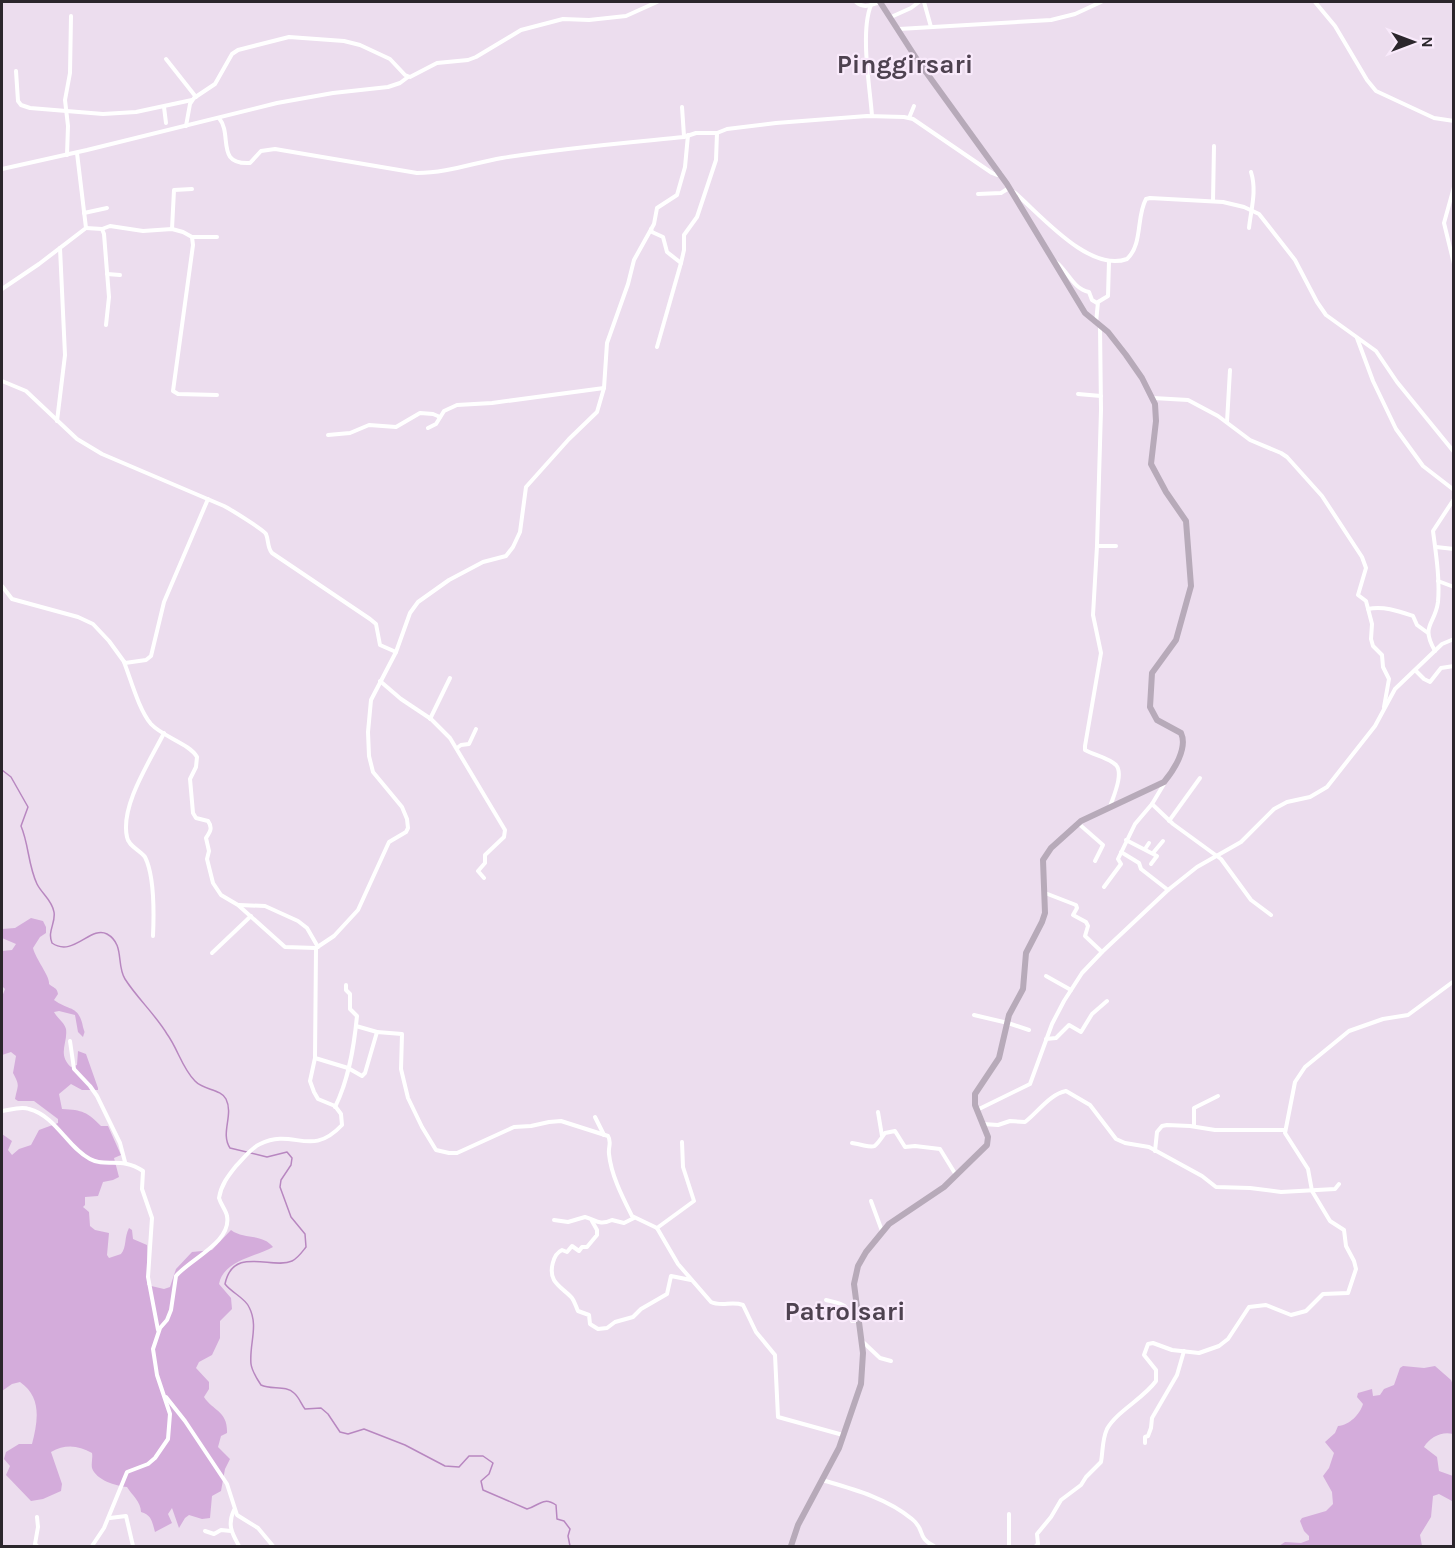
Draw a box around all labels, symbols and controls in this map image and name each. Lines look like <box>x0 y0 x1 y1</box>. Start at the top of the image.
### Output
north arrow <box>1383 12 1443 72</box>
text: N <box>1418 36 1437 48</box>
district label: Pinggirsari <box>837 49 973 80</box>
district label: Patrolsari <box>784 1296 906 1327</box>

